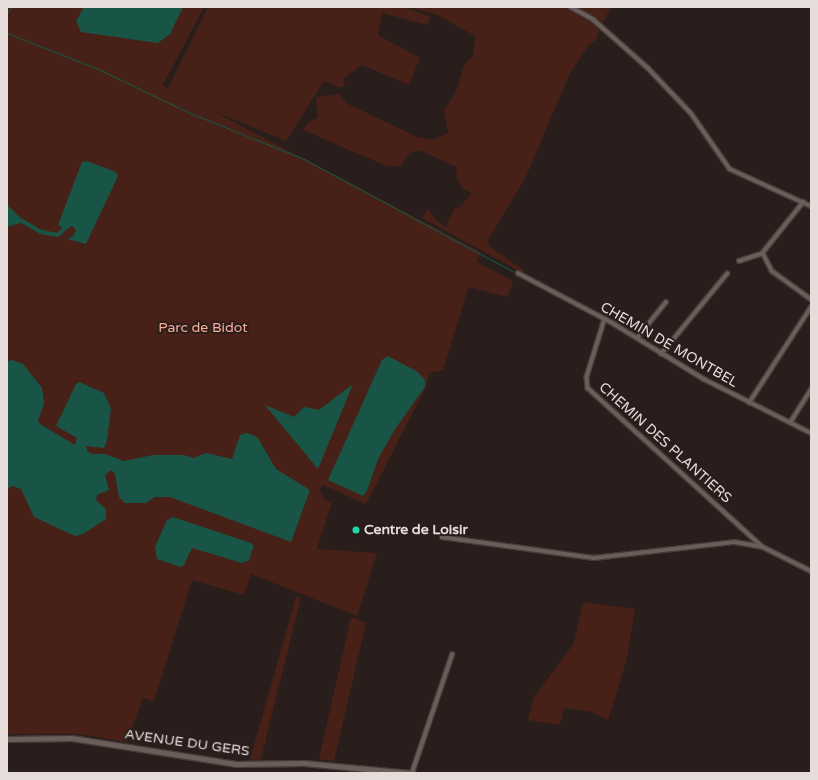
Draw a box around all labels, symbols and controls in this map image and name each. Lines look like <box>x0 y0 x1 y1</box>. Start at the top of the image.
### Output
street label: CHEMIN DE MONTBEL <box>597 299 741 391</box>
park label: Parc de Bidot <box>158 320 248 336</box>
street label: CHEMIN DES PLANTIERS <box>595 379 735 507</box>
place label: Centre de Loisir <box>364 522 468 538</box>
marker: Centre de Loisir <box>351 525 361 535</box>
street label: AVENUE DU GERS <box>124 726 250 760</box>

